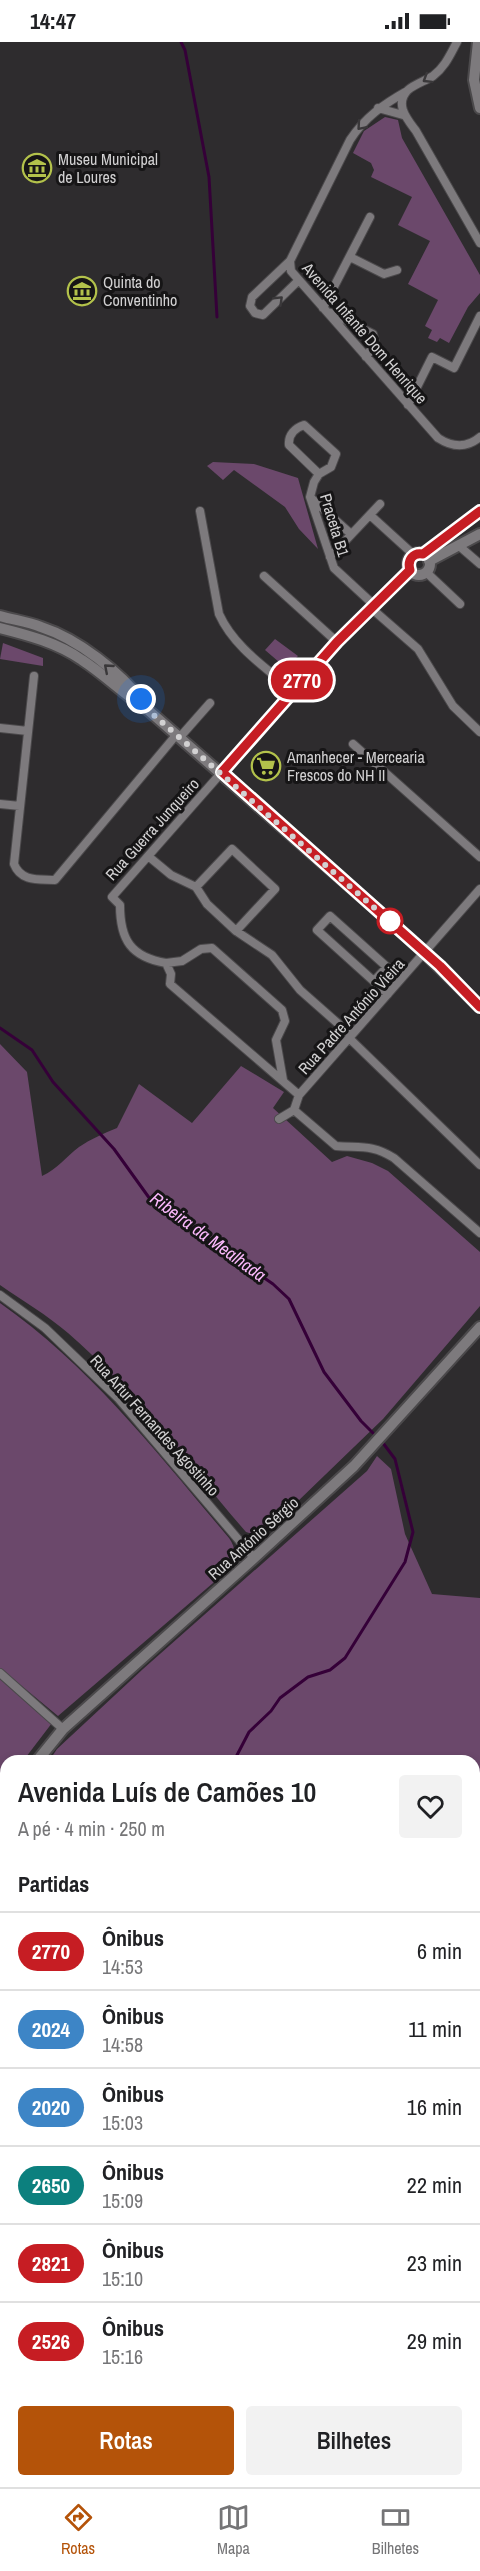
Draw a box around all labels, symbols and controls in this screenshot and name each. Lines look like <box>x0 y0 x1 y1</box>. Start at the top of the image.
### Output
text: 14:47 <box>30 6 76 36</box>
one-way arrow <box>423 71 433 83</box>
one-way arrow <box>357 119 368 130</box>
place label: Museu Municipal de Loures <box>58 148 158 188</box>
museum icon: Museu Municipal de Loures <box>21 152 53 184</box>
street label: Avenida Infante Dom Henrique <box>297 257 433 408</box>
place label: Quinta do Conventinho <box>103 271 177 311</box>
museum icon: Quinta do Conventinho <box>66 275 98 307</box>
one-way arrow <box>272 296 282 307</box>
street label: Praceta B1 <box>315 491 355 560</box>
line badge: 2770 <box>260 660 344 700</box>
one-way arrow <box>104 664 115 675</box>
text: 2770 <box>283 666 321 695</box>
your location <box>126 684 156 714</box>
place label: Amanhecer - Mercearia Frescos do NH II <box>286 746 426 786</box>
supermarket icon: Amanhecer - Mercearia Frescos do NH II <box>250 750 282 782</box>
street label: Rua Guerra Junqueiro <box>100 773 204 885</box>
unlabelled marker <box>377 908 403 934</box>
street label: Rua Padre António Vieira <box>293 953 410 1079</box>
water label: Ribeira da Mealhada <box>145 1186 271 1287</box>
street label: Rua Artur Fernandes Agostinho <box>86 1350 224 1500</box>
street label: Rua António Sérgio <box>203 1492 303 1584</box>
text: Avenida Luís de Camões 10 <box>18 1773 316 1811</box>
button: heart <box>399 1775 462 1838</box>
text: A pé · 4 min · 250 m <box>18 1815 165 1842</box>
text: Partidas <box>18 1869 89 1899</box>
text: Ônibus <box>102 1923 164 1953</box>
text: 6 min <box>417 1936 462 1966</box>
text: 2770 <box>32 1937 70 1966</box>
text: 14:53 <box>102 1953 143 1980</box>
text: Ônibus <box>102 2001 164 2031</box>
text: 11 min <box>408 2014 462 2044</box>
text: 2024 <box>32 2015 70 2044</box>
text: 14:58 <box>102 2031 143 2058</box>
text: Ônibus <box>102 2079 164 2109</box>
text: 16 min <box>407 2092 462 2122</box>
text: 2020 <box>32 2093 70 2122</box>
text: 15:03 <box>102 2109 143 2136</box>
text: Ônibus <box>102 2157 164 2187</box>
text: 22 min <box>407 2170 462 2200</box>
text: 2650 <box>32 2171 70 2200</box>
text: 15:09 <box>102 2187 143 2214</box>
text: Ônibus <box>102 2235 164 2265</box>
text: 23 min <box>407 2248 462 2278</box>
text: 2821 <box>32 2249 70 2278</box>
text: 15:10 <box>102 2265 143 2292</box>
text: Ônibus <box>102 2313 164 2343</box>
text: 29 min <box>407 2326 462 2356</box>
text: 2526 <box>32 2327 70 2356</box>
text: 15:16 <box>102 2343 143 2370</box>
button: Rotas <box>18 2406 234 2475</box>
button: Bilhetes <box>246 2406 462 2475</box>
tab: Rotas <box>61 2501 95 2559</box>
tab: Mapa <box>217 2501 250 2559</box>
tab: Bilhetes <box>372 2501 419 2559</box>

